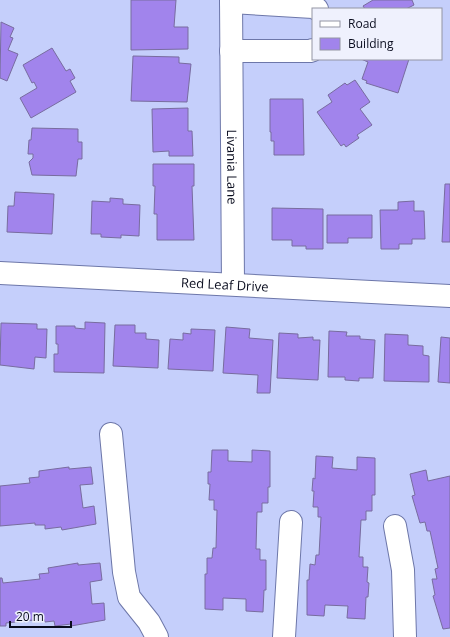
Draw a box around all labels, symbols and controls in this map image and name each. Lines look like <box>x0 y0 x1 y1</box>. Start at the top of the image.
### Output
legend <box>312 8 442 60</box>
text: Road <box>348 15 377 32</box>
text: Building <box>348 35 394 52</box>
street label: Livania Lane <box>223 129 241 205</box>
street label: Red Leaf Drive <box>180 273 269 296</box>
scale bar <box>10 603 71 629</box>
text: 20 m <box>16 608 44 625</box>

